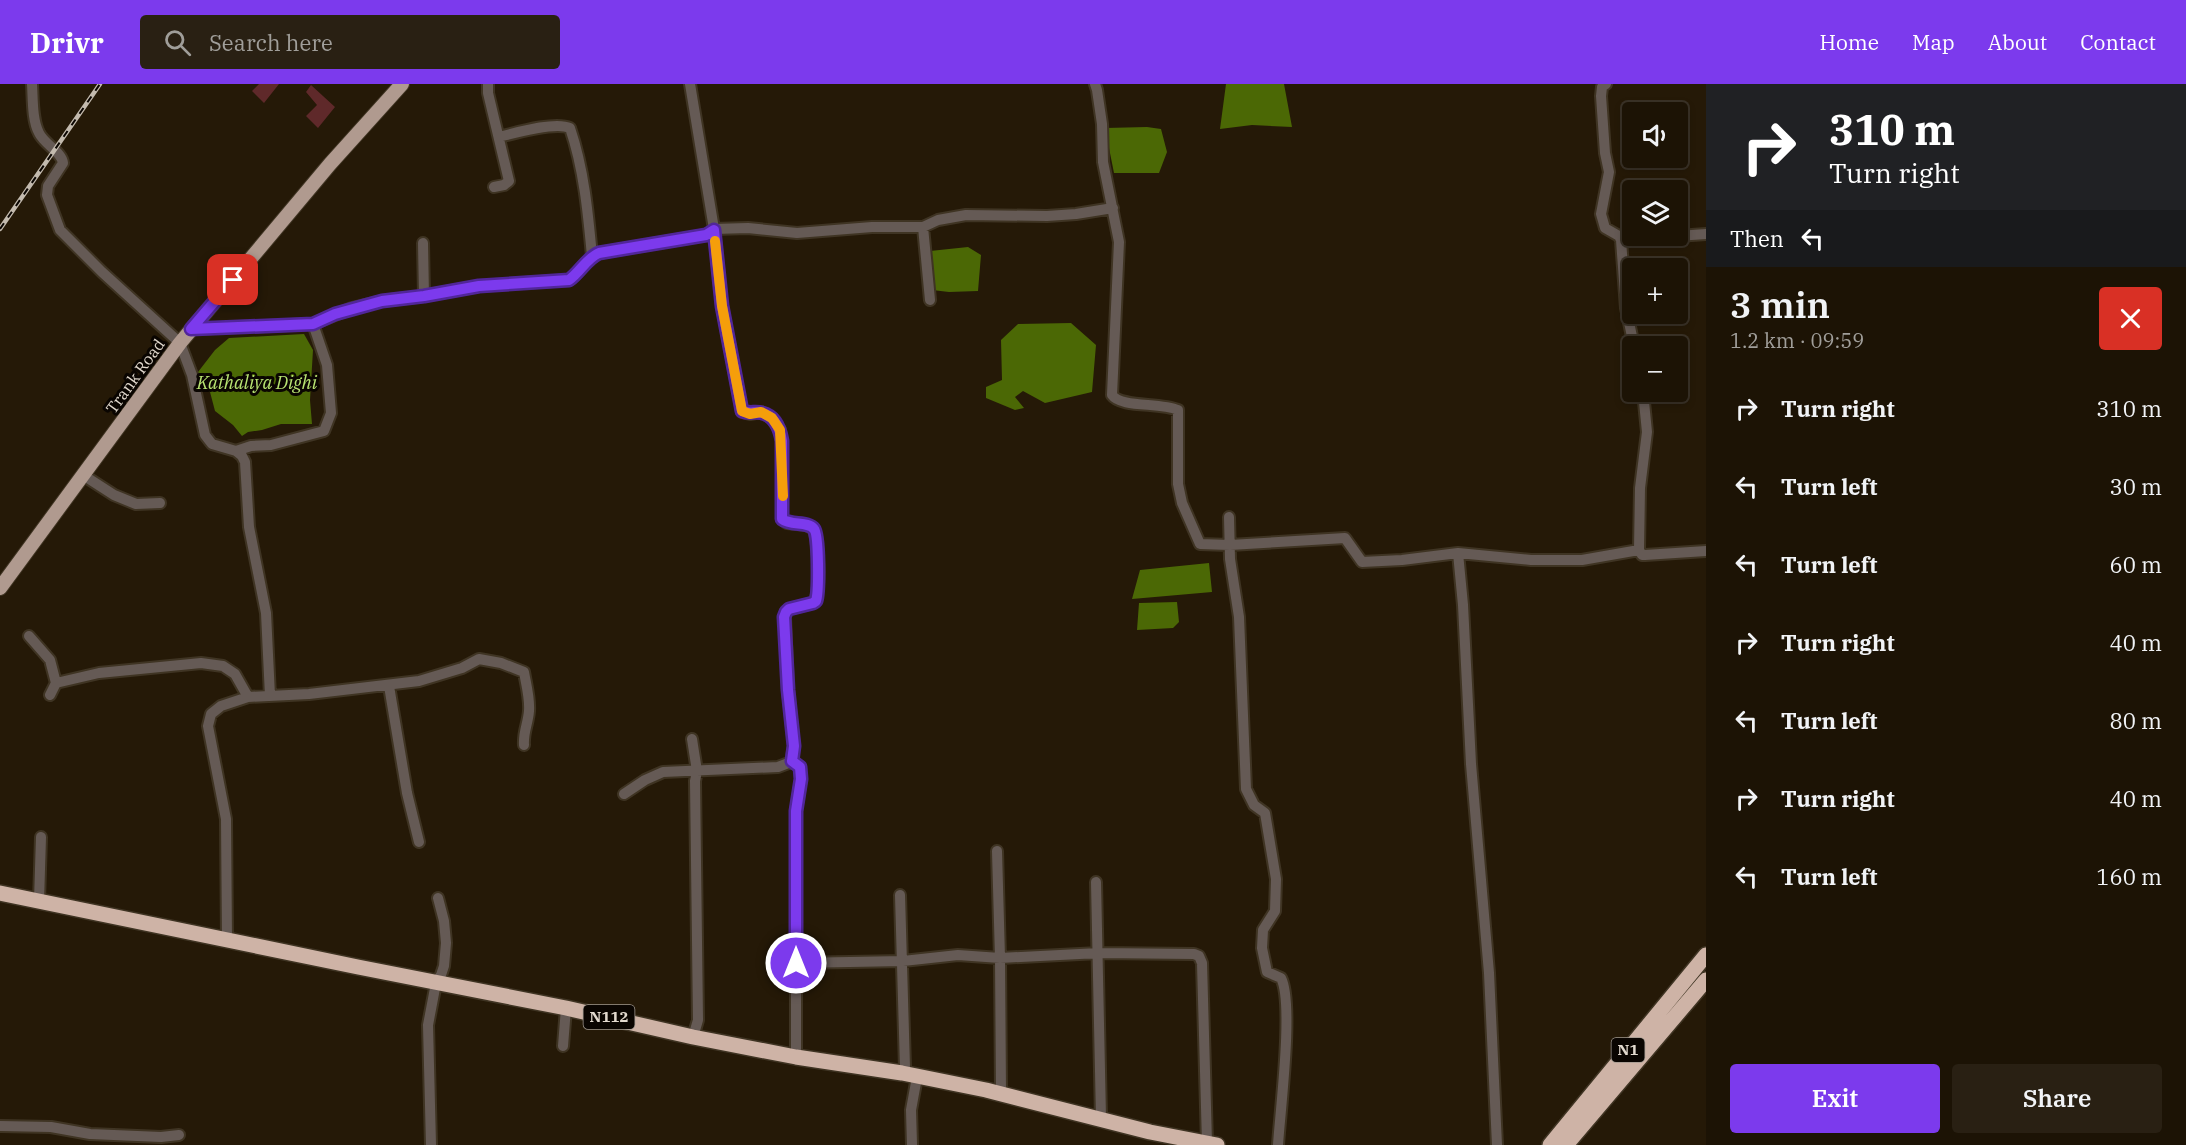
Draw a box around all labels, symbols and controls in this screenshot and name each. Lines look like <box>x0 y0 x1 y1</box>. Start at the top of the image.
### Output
search box <box>140 15 560 69</box>
text: Drivr <box>30 24 104 61</box>
icon: search <box>161 26 194 59</box>
text: Search here <box>209 28 333 57</box>
text: Home <box>1819 28 1879 56</box>
text: Map <box>1912 28 1955 56</box>
text: About <box>1988 28 2047 56</box>
text: Contact <box>2080 28 2156 56</box>
map controls <box>1622 102 1688 402</box>
button: sound <box>1622 102 1688 168</box>
text: 310 m <box>1829 102 1955 157</box>
icon: right <box>1730 108 1808 186</box>
text: Turn right <box>1829 155 1960 190</box>
button: layers <box>1622 180 1688 246</box>
icon: left <box>1796 222 1829 255</box>
text: Then <box>1730 224 1784 253</box>
pin <box>207 254 258 305</box>
button: + <box>1622 258 1688 324</box>
icon: arrive <box>216 263 249 296</box>
text: 3 min <box>1730 281 1830 328</box>
button: close <box>2099 287 2162 350</box>
text: 1.2 km · 09:59 <box>1730 327 1864 354</box>
street label: Trank Road <box>101 335 169 417</box>
button: − <box>1622 336 1688 402</box>
water label: Kathaliya Dighi <box>196 371 318 394</box>
icon: right <box>1730 392 1763 425</box>
text: Turn right <box>1781 394 1895 423</box>
text: 310 m <box>2096 394 2162 423</box>
icon: left <box>1730 470 1763 503</box>
text: Turn left <box>1781 472 1877 501</box>
text: 30 m <box>2110 472 2162 501</box>
icon: left <box>1730 548 1763 581</box>
text: Turn left <box>1781 550 1877 579</box>
text: 60 m <box>2110 550 2162 579</box>
icon: right <box>1730 626 1763 659</box>
text: Turn right <box>1781 628 1895 657</box>
text: 40 m <box>2110 628 2162 657</box>
icon: left <box>1730 704 1763 737</box>
text: Turn left <box>1781 706 1877 735</box>
text: 80 m <box>2110 706 2162 735</box>
icon: right <box>1730 782 1763 815</box>
text: Turn right <box>1781 784 1895 813</box>
text: 40 m <box>2110 784 2162 813</box>
icon: left <box>1730 860 1763 893</box>
text: Turn left <box>1781 862 1877 891</box>
text: 160 m <box>2096 862 2162 891</box>
position arrow <box>764 931 828 995</box>
road number: N112 <box>584 1005 634 1029</box>
road number: N1 <box>1612 1038 1644 1062</box>
button: Exit <box>1730 1064 1940 1133</box>
button: Share <box>1952 1064 2162 1133</box>

